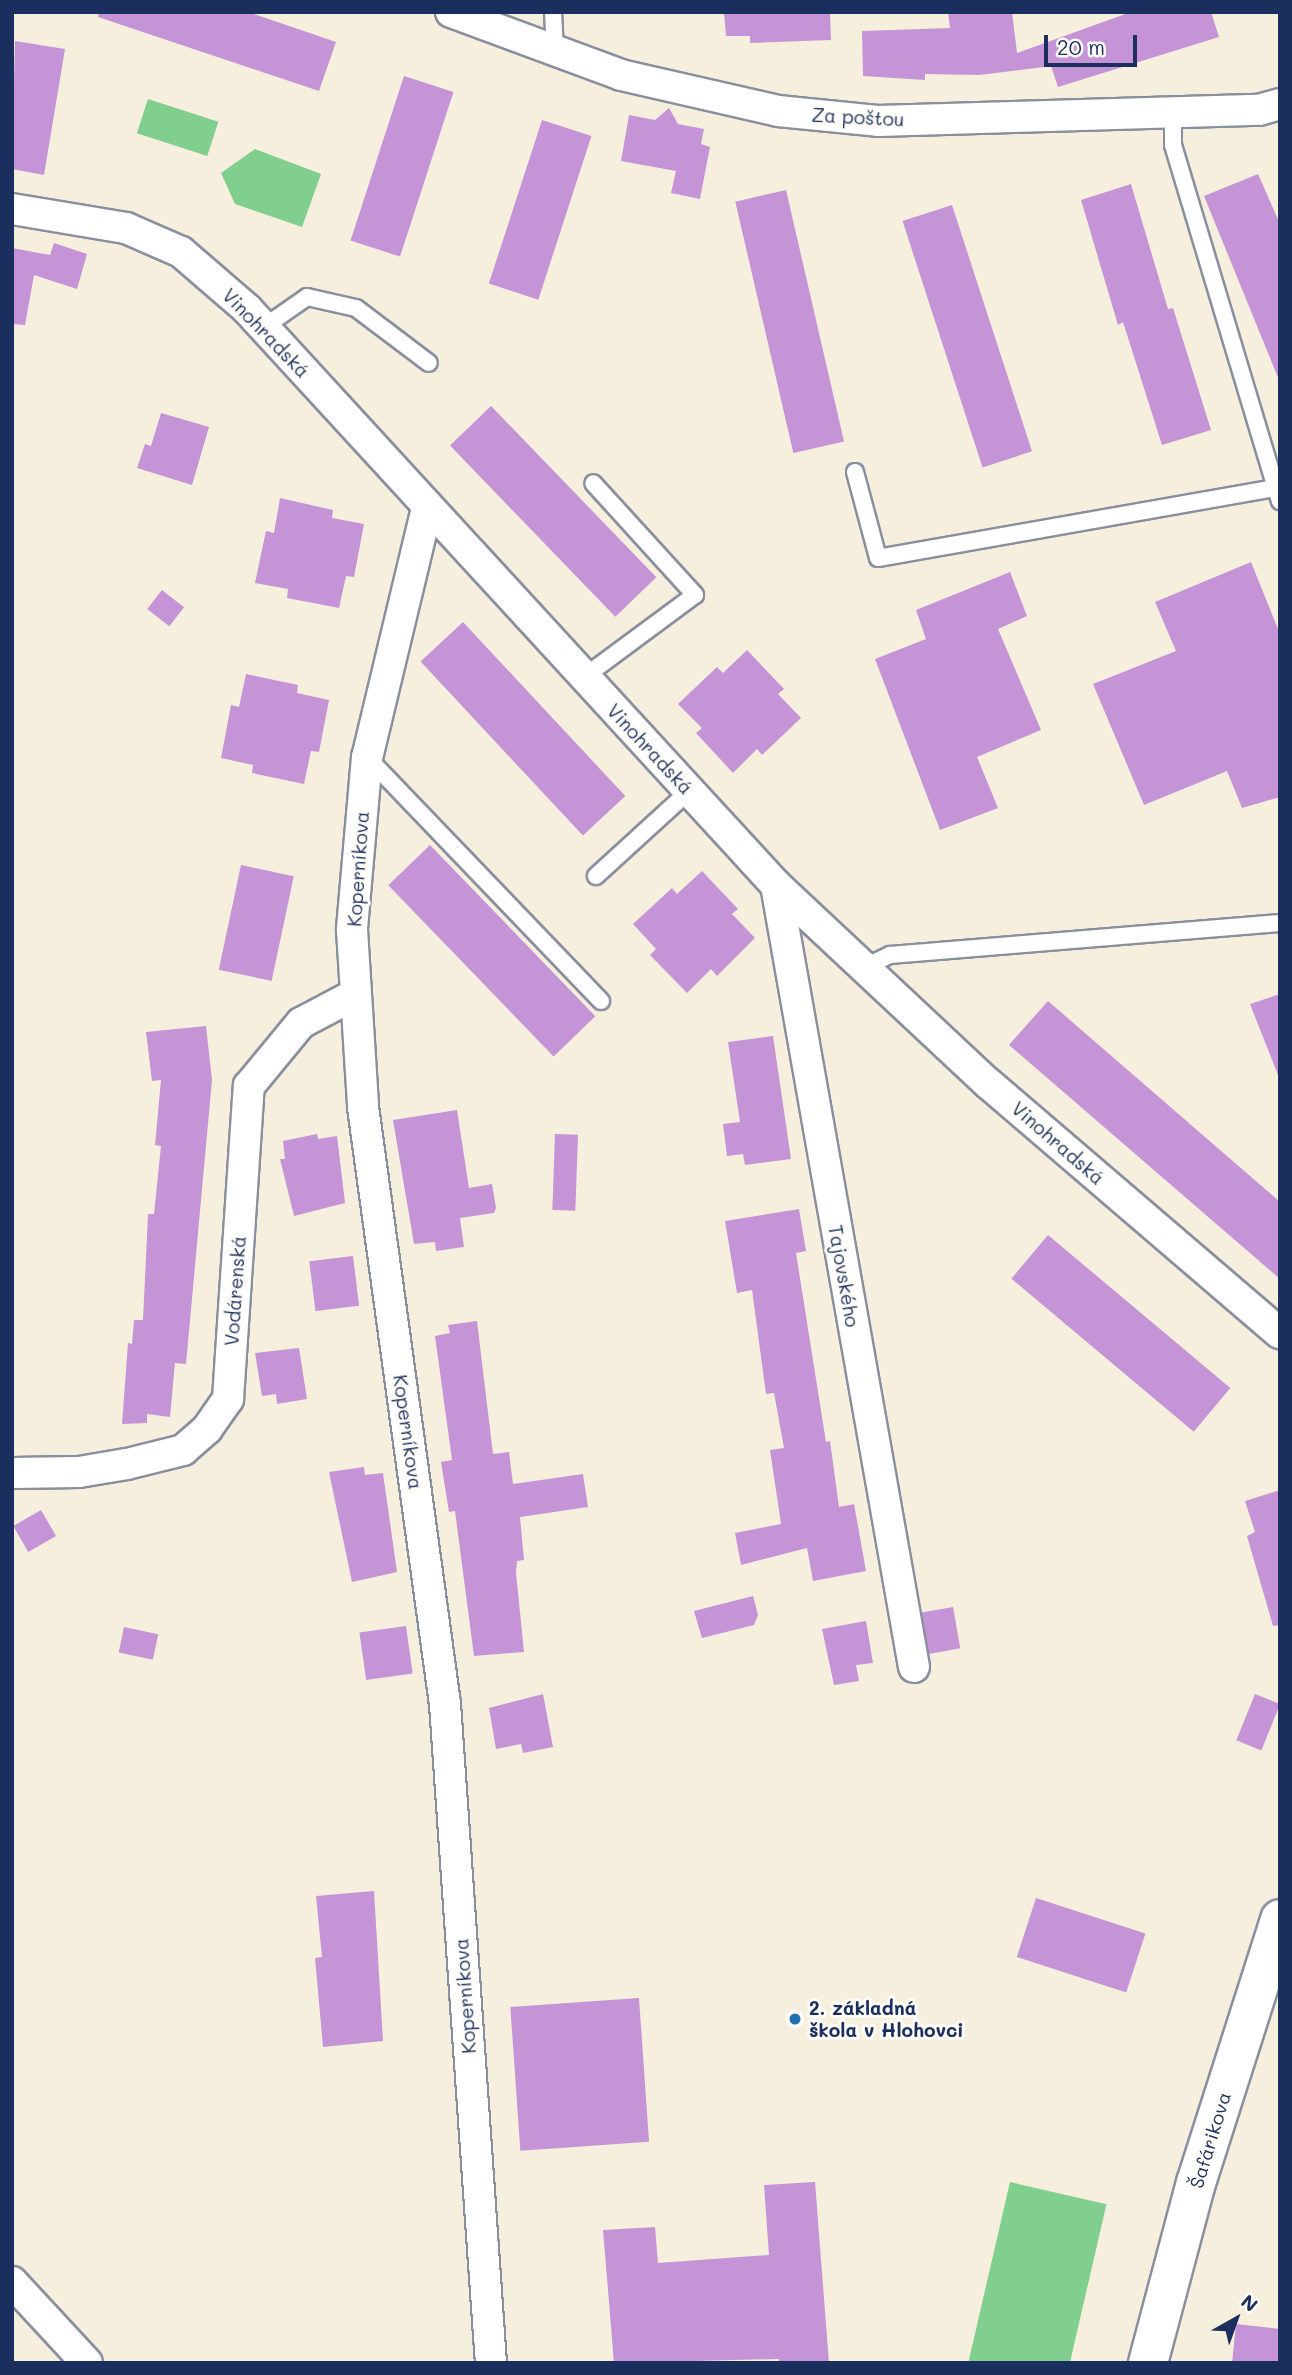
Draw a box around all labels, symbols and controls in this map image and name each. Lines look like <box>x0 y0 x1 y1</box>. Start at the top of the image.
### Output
scale bar <box>1047 21 1140 65</box>
text: 20 m <box>1057 33 1105 60</box>
street label: Za poštou <box>811 103 905 131</box>
street label: Vinohradská <box>218 284 314 382</box>
street label: Vinohradská <box>602 699 698 799</box>
street label: Koperníkova <box>343 811 373 927</box>
street label: Vinohradská <box>1007 1097 1109 1189</box>
street label: Tajovského <box>824 1223 864 1329</box>
street label: Vodárenská <box>220 1235 250 1347</box>
street label: Koperníkova <box>389 1373 427 1491</box>
street label: Koperníkova <box>450 1938 480 2054</box>
place label: 2. základná škola v Hlohovci <box>809 1997 964 2041</box>
marker: 2. základná škola v Hlohovci <box>787 2011 803 2027</box>
street label: Šafárikova <box>1185 2089 1235 2191</box>
north arrow <box>1201 2284 1271 2354</box>
text: N <box>1236 2288 1263 2317</box>

